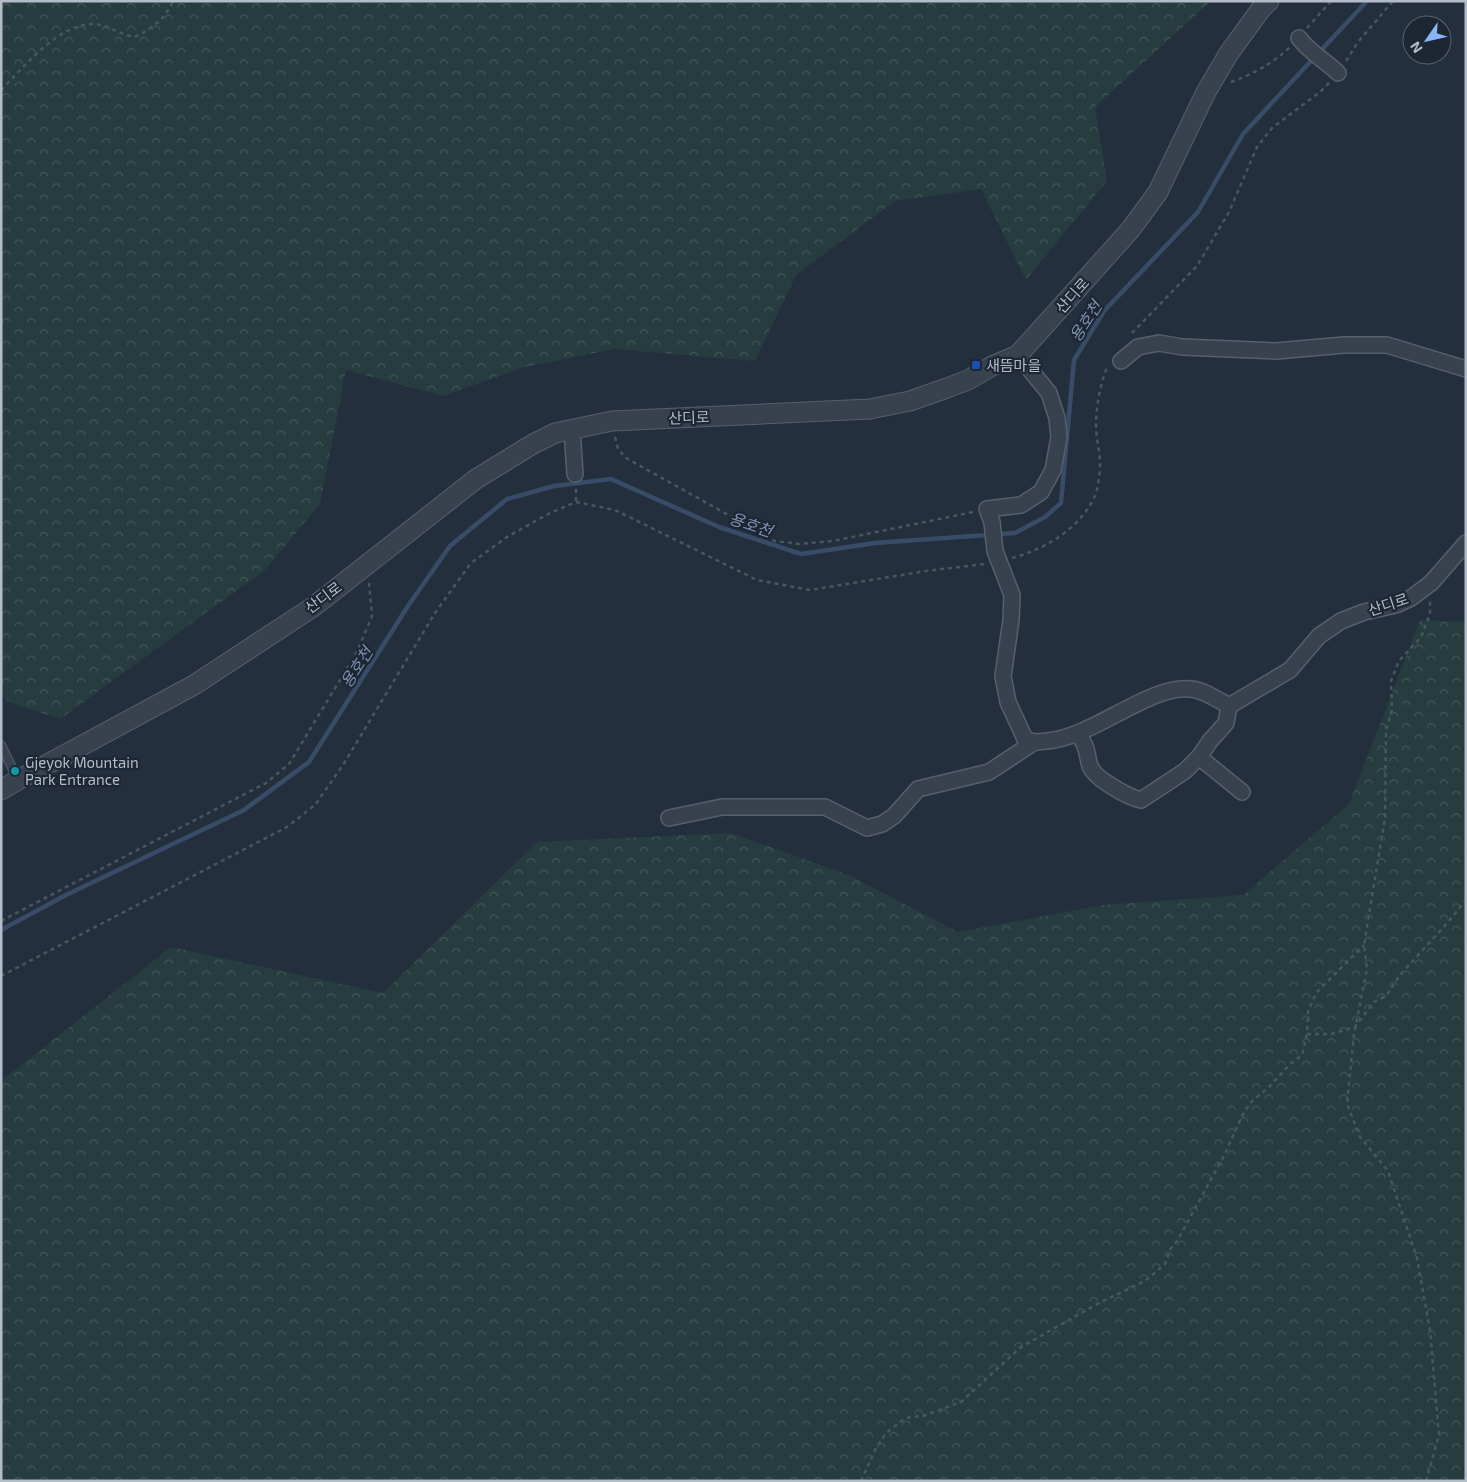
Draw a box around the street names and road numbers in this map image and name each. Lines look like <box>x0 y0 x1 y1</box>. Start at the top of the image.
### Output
street label: 산디로 <box>1051 274 1093 316</box>
street label: 산디로 <box>668 407 710 427</box>
street label: 산디로 <box>301 577 345 617</box>
street label: 산디로 <box>1366 589 1410 619</box>

